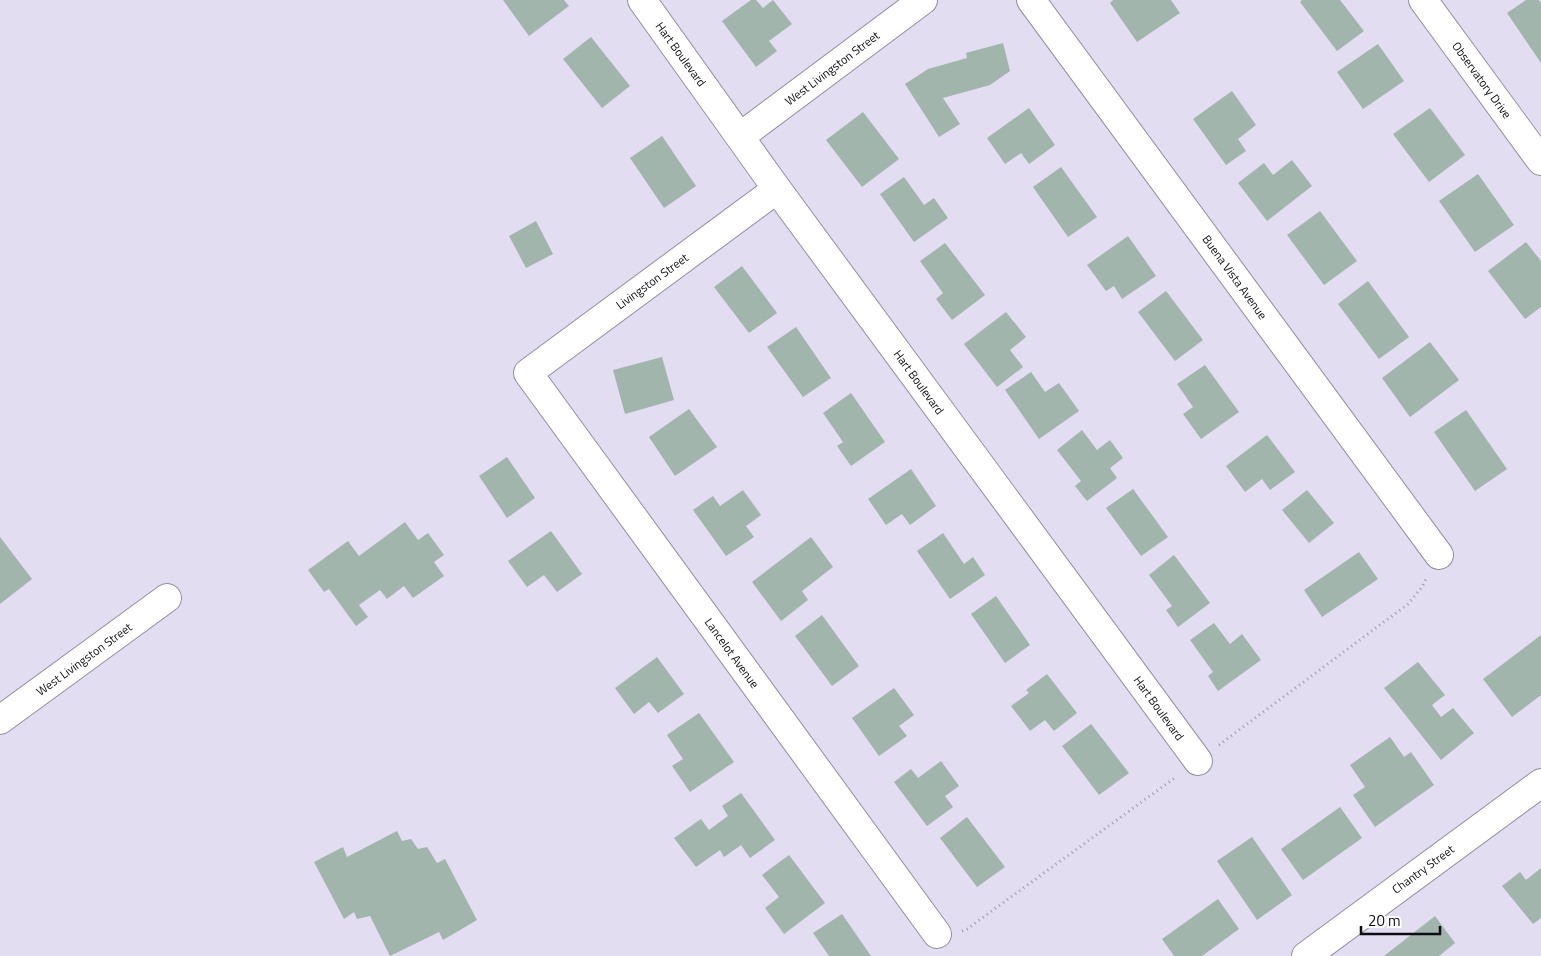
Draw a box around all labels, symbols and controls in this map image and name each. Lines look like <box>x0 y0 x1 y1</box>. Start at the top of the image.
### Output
street label: Hart Boulevard <box>651 18 711 90</box>
street label: West Livingston Street <box>781 26 884 110</box>
street label: Observatory Drive <box>1448 38 1516 122</box>
street label: Buena Vista Avenue <box>1198 231 1272 323</box>
street label: Livingston Street <box>612 248 693 314</box>
street label: Hart Boulevard <box>889 346 949 418</box>
street label: Lancelot Avenue <box>700 614 764 692</box>
street label: West Livingston Street <box>32 617 137 700</box>
street label: Hart Boulevard <box>1129 672 1189 744</box>
street label: Chantry Street <box>1388 839 1459 898</box>
scale bar <box>1361 904 1440 936</box>
text: 20 m <box>1368 909 1401 932</box>

